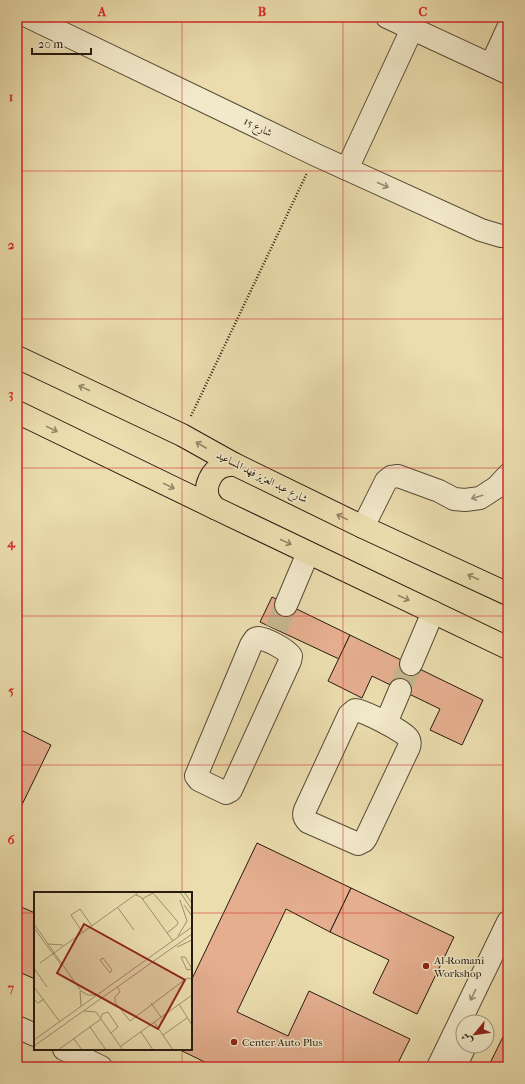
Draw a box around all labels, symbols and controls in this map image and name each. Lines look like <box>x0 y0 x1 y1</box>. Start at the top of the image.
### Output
text: A <box>97 4 107 19</box>
text: B <box>258 4 267 19</box>
text: C <box>419 4 428 19</box>
scale bar <box>32 30 91 56</box>
text: 20 m <box>38 37 63 51</box>
text: 1 <box>9 89 14 104</box>
street label: شارع 15 <box>240 115 274 142</box>
one-way arrow <box>376 182 388 189</box>
text: 2 <box>8 237 15 252</box>
one-way arrow <box>79 384 91 391</box>
text: 3 <box>8 386 14 402</box>
one-way arrow <box>46 426 58 433</box>
one-way arrow <box>195 441 207 449</box>
street label: شارع عبد العزيز فهد المساعيد <box>213 448 310 508</box>
one-way arrow <box>163 483 175 490</box>
one-way arrow <box>471 494 484 501</box>
one-way arrow <box>336 513 348 520</box>
text: 4 <box>6 535 16 551</box>
one-way arrow <box>280 539 292 546</box>
one-way arrow <box>467 573 479 580</box>
one-way arrow <box>397 595 409 602</box>
text: 5 <box>8 683 14 698</box>
text: 6 <box>7 832 15 847</box>
inset map <box>34 892 192 1050</box>
place label: Al-Romani Workshop <box>433 954 485 980</box>
marker: Al-Romani Workshop <box>421 961 431 971</box>
text: 7 <box>7 980 15 995</box>
one-way arrow <box>469 989 476 1001</box>
north arrow <box>455 1014 495 1054</box>
text: ش <box>458 1031 475 1047</box>
place label: Center Auto Plus <box>242 1036 323 1049</box>
marker: Center Auto Plus <box>229 1037 239 1047</box>

